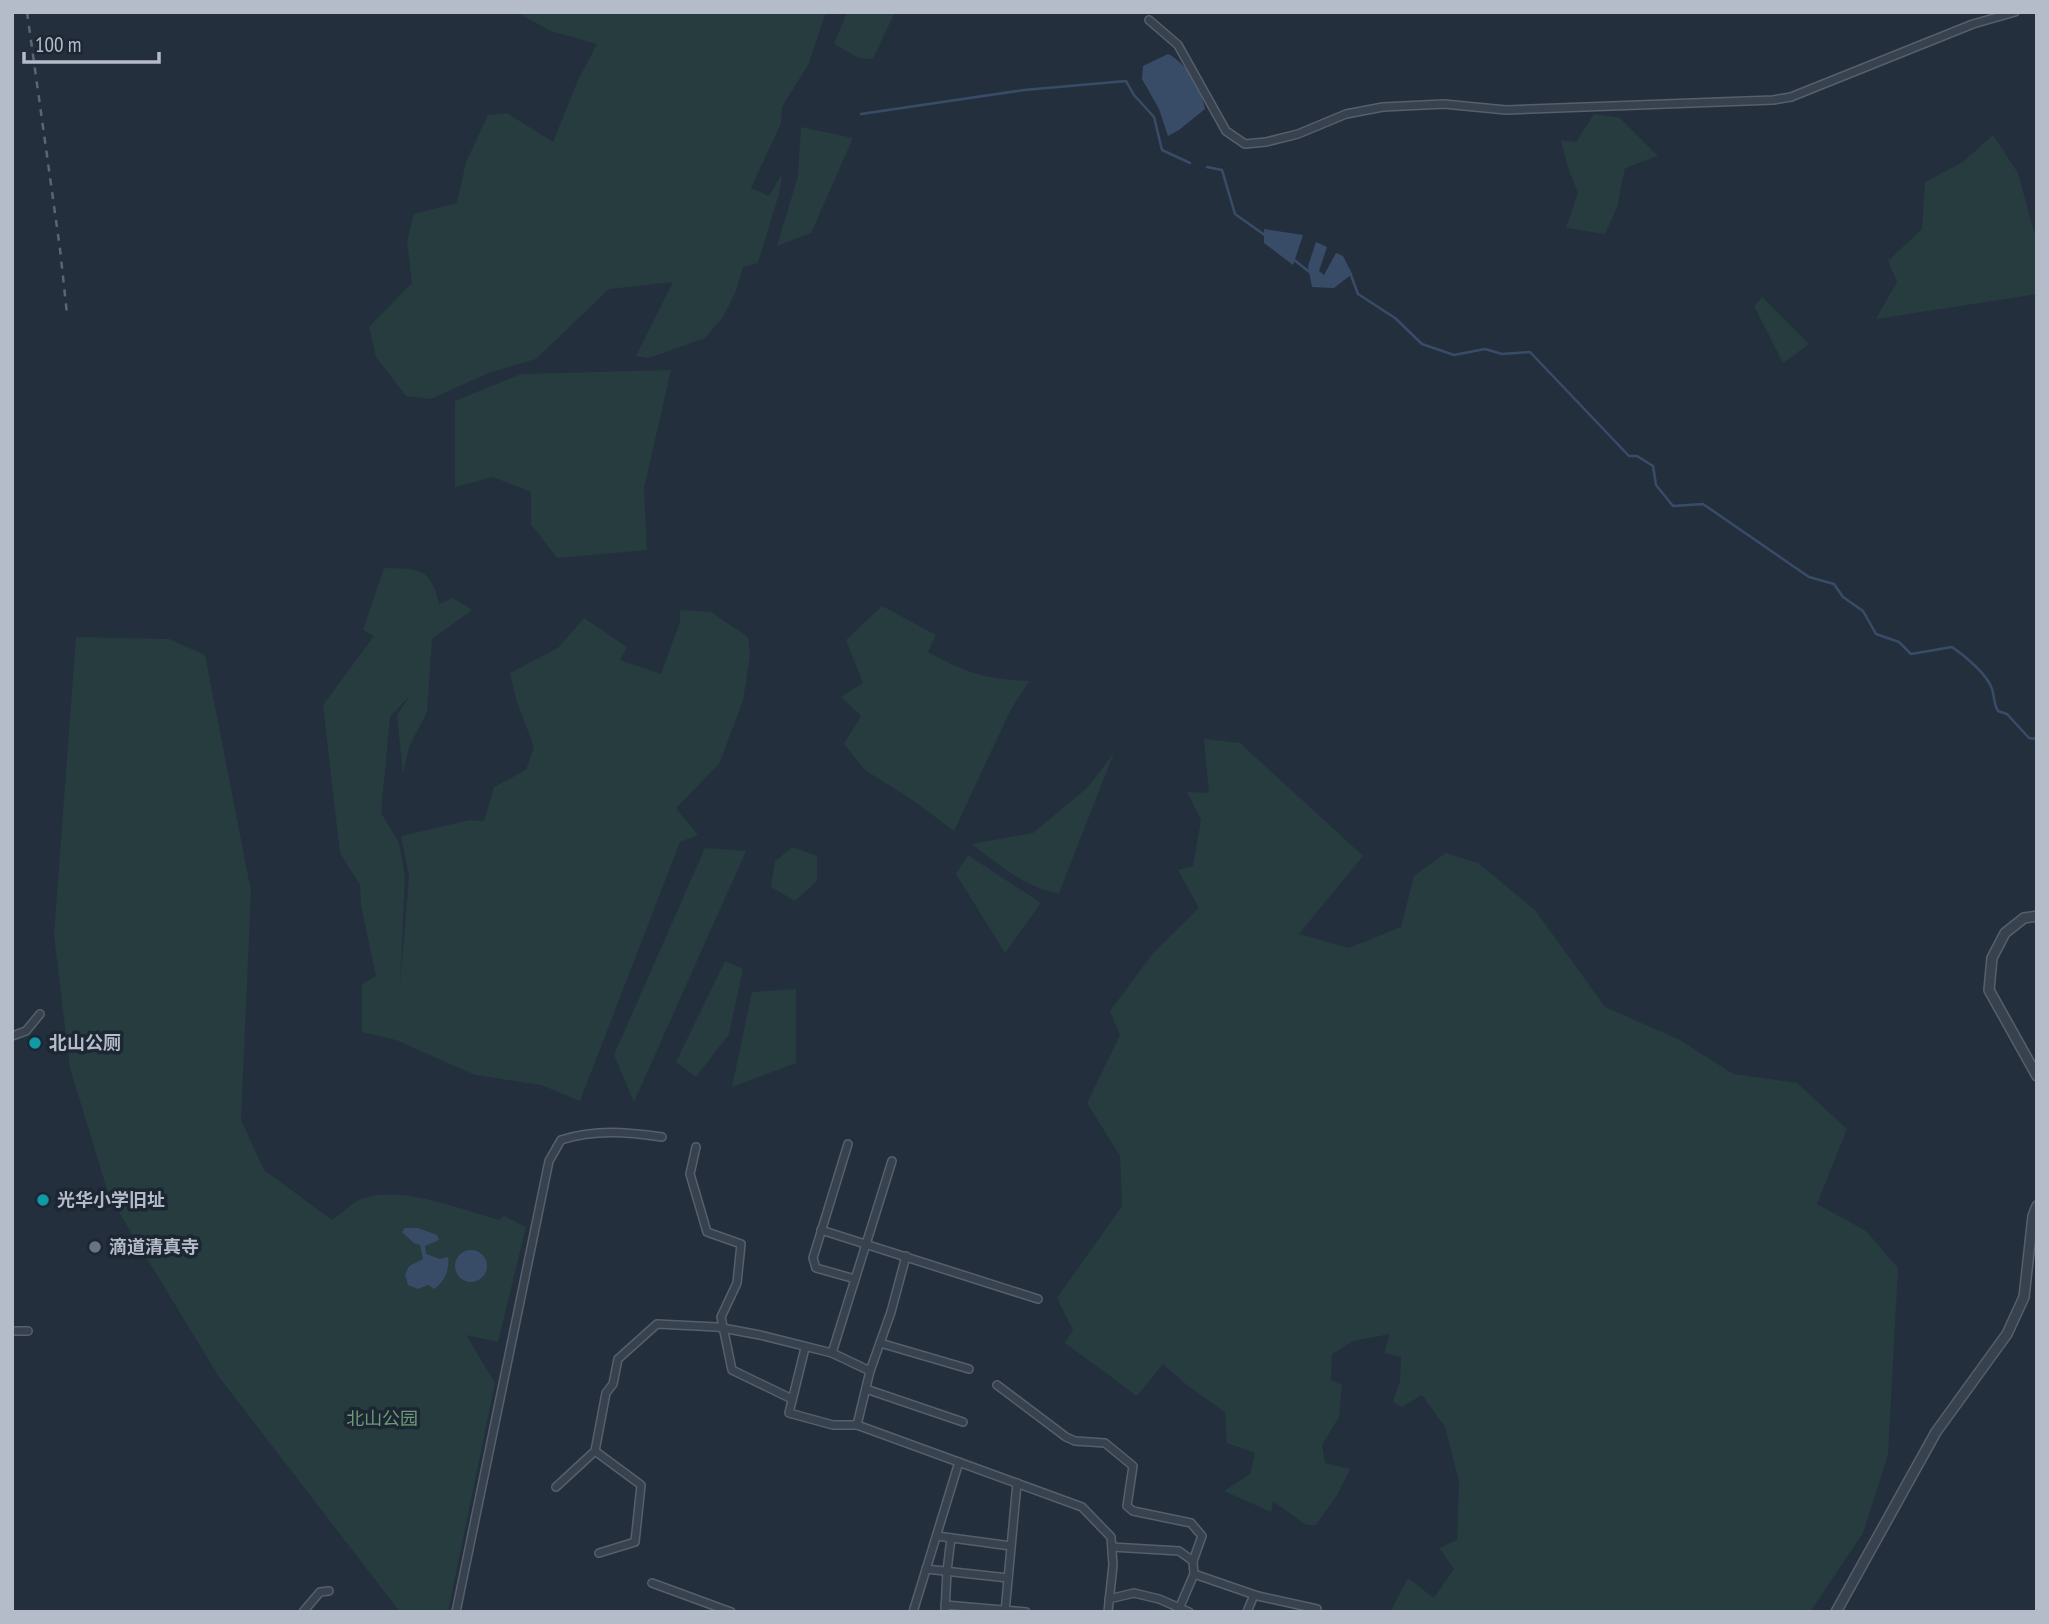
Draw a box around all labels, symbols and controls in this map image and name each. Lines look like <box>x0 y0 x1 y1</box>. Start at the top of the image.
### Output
scale bar <box>24 21 159 65</box>
text: 100 m <box>35 31 81 58</box>
place label: 北山公厕 <box>49 1031 121 1054</box>
marker: 北山公厕 <box>27 1035 43 1051</box>
place label: 光华小学旧址 <box>57 1188 165 1211</box>
marker: 光华小学旧址 <box>35 1192 51 1208</box>
place label: 滴道清真寺 <box>109 1235 199 1258</box>
marker: 滴道清真寺 <box>87 1239 103 1255</box>
park label: 北山公园 <box>346 1407 418 1430</box>

